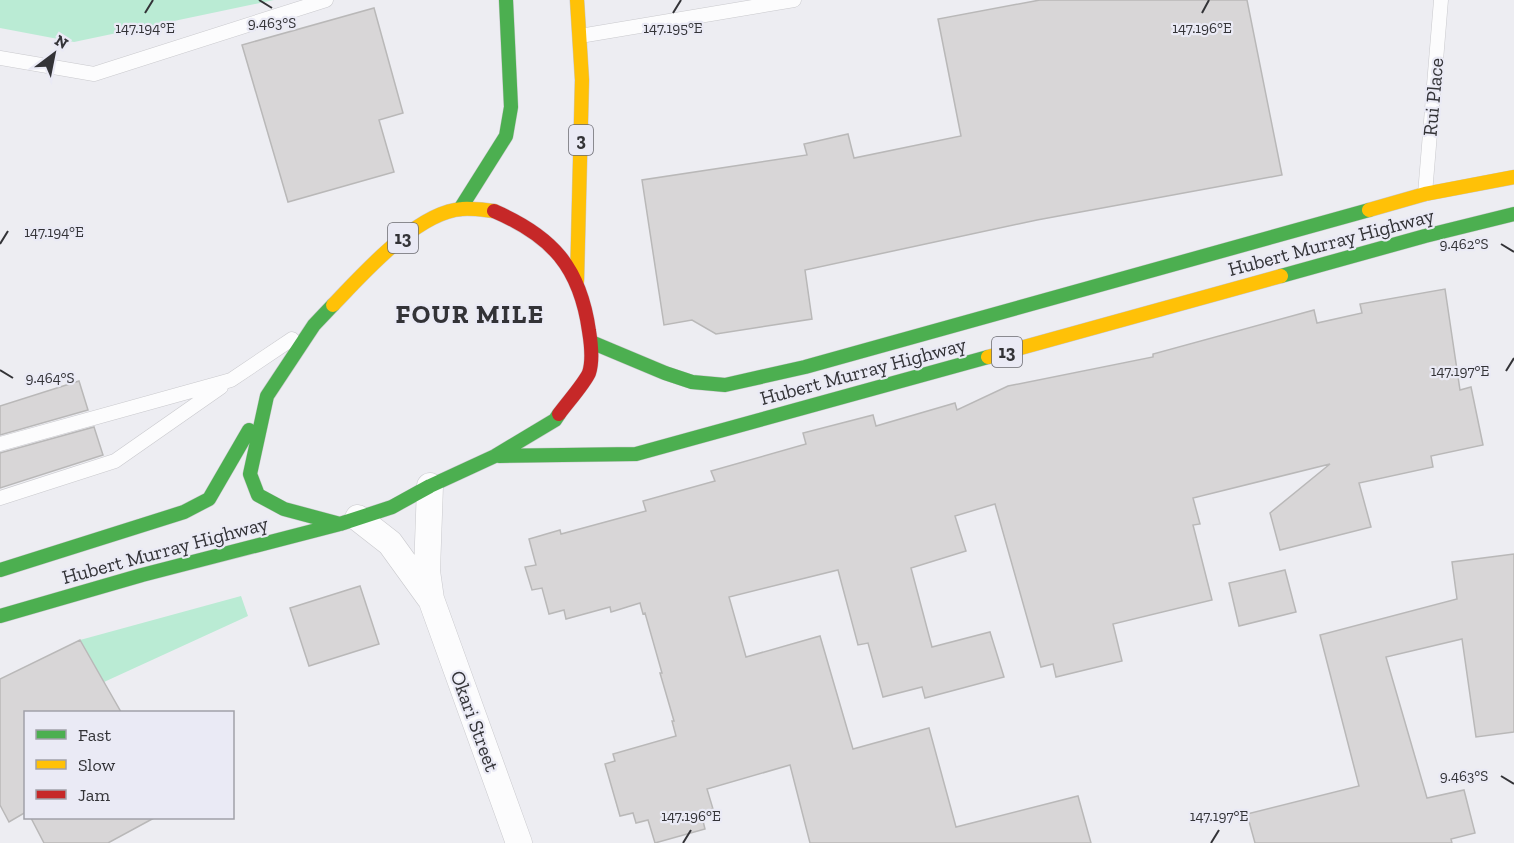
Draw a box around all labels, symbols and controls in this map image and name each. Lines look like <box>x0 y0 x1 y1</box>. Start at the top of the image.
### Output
text: 9.463°S <box>248 14 296 32</box>
text: 147.194°E <box>115 19 175 37</box>
text: 147.195°E <box>643 19 703 37</box>
text: 147.196°E <box>1172 19 1232 37</box>
north arrow <box>24 24 84 84</box>
text: N <box>51 30 72 53</box>
street label: Rui Place <box>1418 57 1448 137</box>
road number: 3 <box>569 125 593 155</box>
street label: Hubert Murray Highway <box>1225 203 1437 281</box>
text: 147.194°E <box>24 223 84 241</box>
road number: 13 <box>388 223 418 253</box>
text: 9.462°S <box>1440 235 1488 253</box>
district label: FOUR MILE <box>395 298 545 330</box>
street label: Hubert Murray Highway <box>757 332 969 410</box>
road number: 13 <box>992 337 1022 367</box>
text: 147.197°E <box>1431 362 1490 380</box>
text: 9.464°S <box>26 369 74 387</box>
street label: Hubert Murray Highway <box>59 511 271 589</box>
street label: Okari Street <box>446 667 505 775</box>
legend <box>24 711 234 819</box>
text: Fast <box>78 724 111 746</box>
text: Slow <box>78 754 115 776</box>
text: 9.463°S <box>1440 767 1488 785</box>
text: Jam <box>78 784 110 806</box>
text: 147.196°E <box>661 807 721 825</box>
text: 147.197°E <box>1190 807 1249 825</box>

